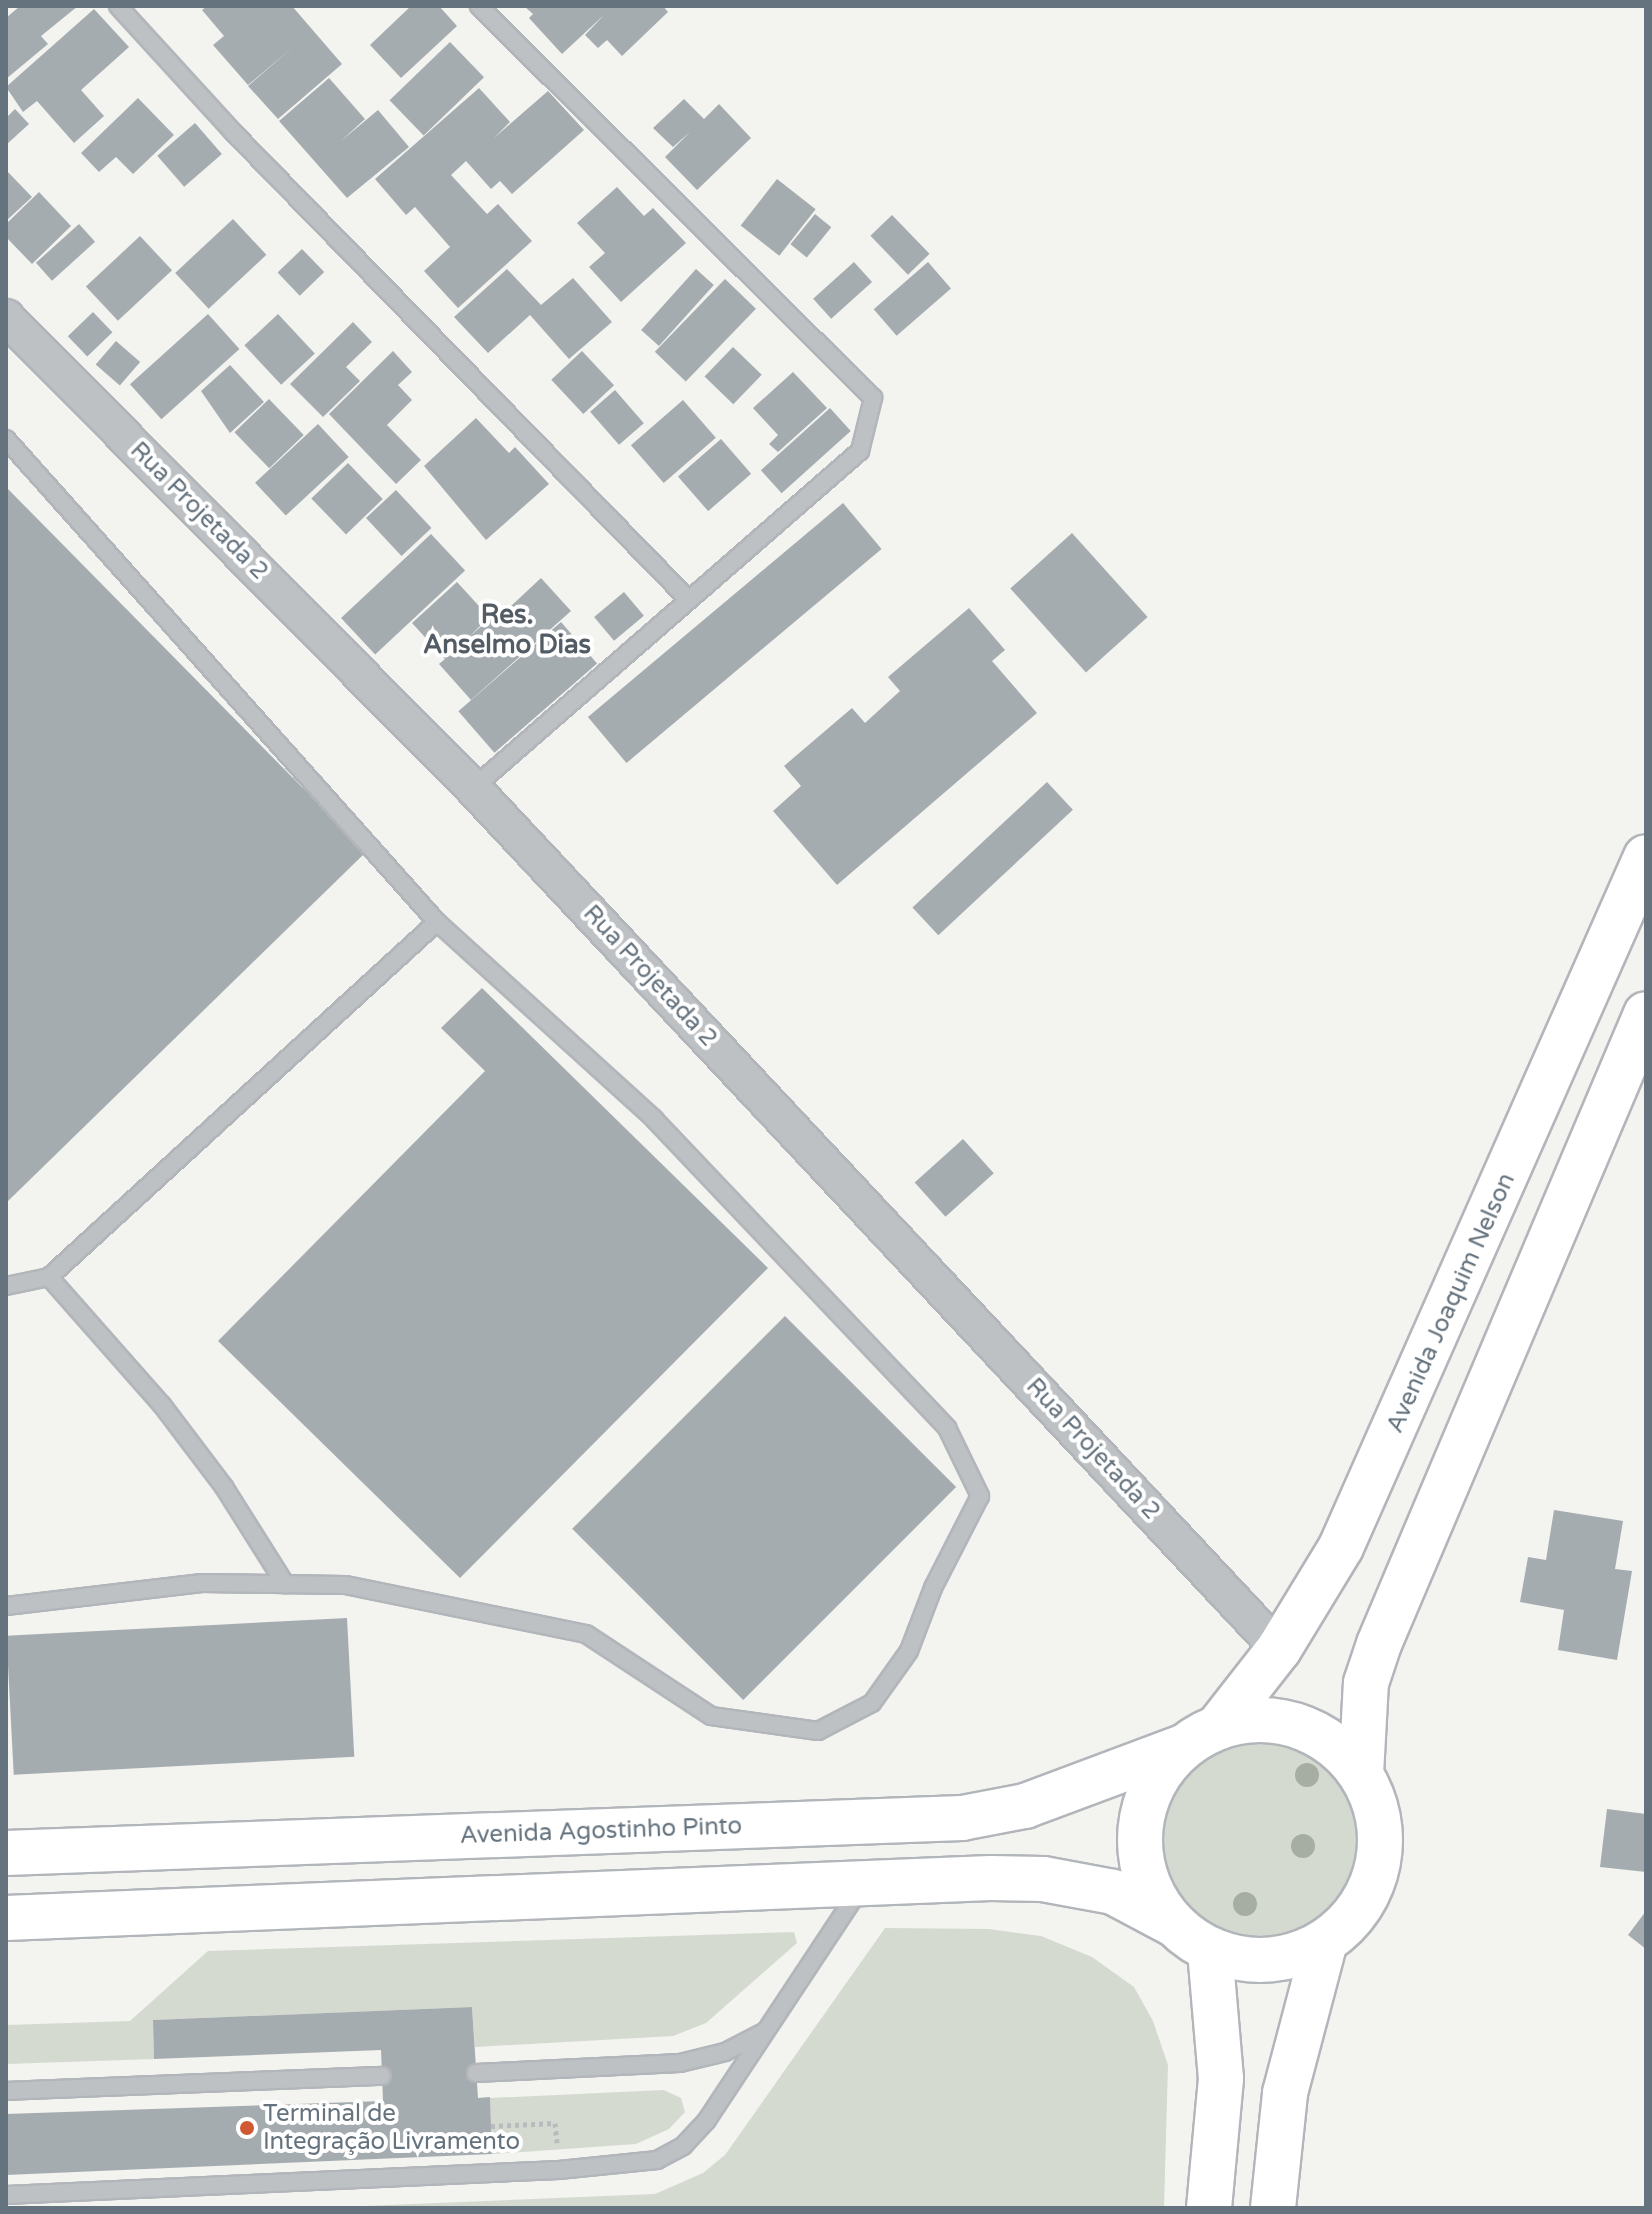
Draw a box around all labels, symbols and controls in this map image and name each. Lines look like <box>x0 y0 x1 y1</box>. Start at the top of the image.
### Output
street label: Rua Projetada 2 <box>124 436 274 586</box>
district label: Res. Anselmo Dias <box>423 599 591 660</box>
street label: Rua Projetada 2 <box>577 899 723 1053</box>
street label: Avenida Joaquim Nelson <box>1381 1169 1521 1437</box>
street label: Rua Projetada 2 <box>1020 1372 1166 1526</box>
street label: Avenida Agostinho Pinto <box>459 1812 743 1850</box>
place label: Terminal de Integração Livramento <box>263 2100 520 2156</box>
marker: Terminal de Integração Livramento <box>238 2119 256 2137</box>

